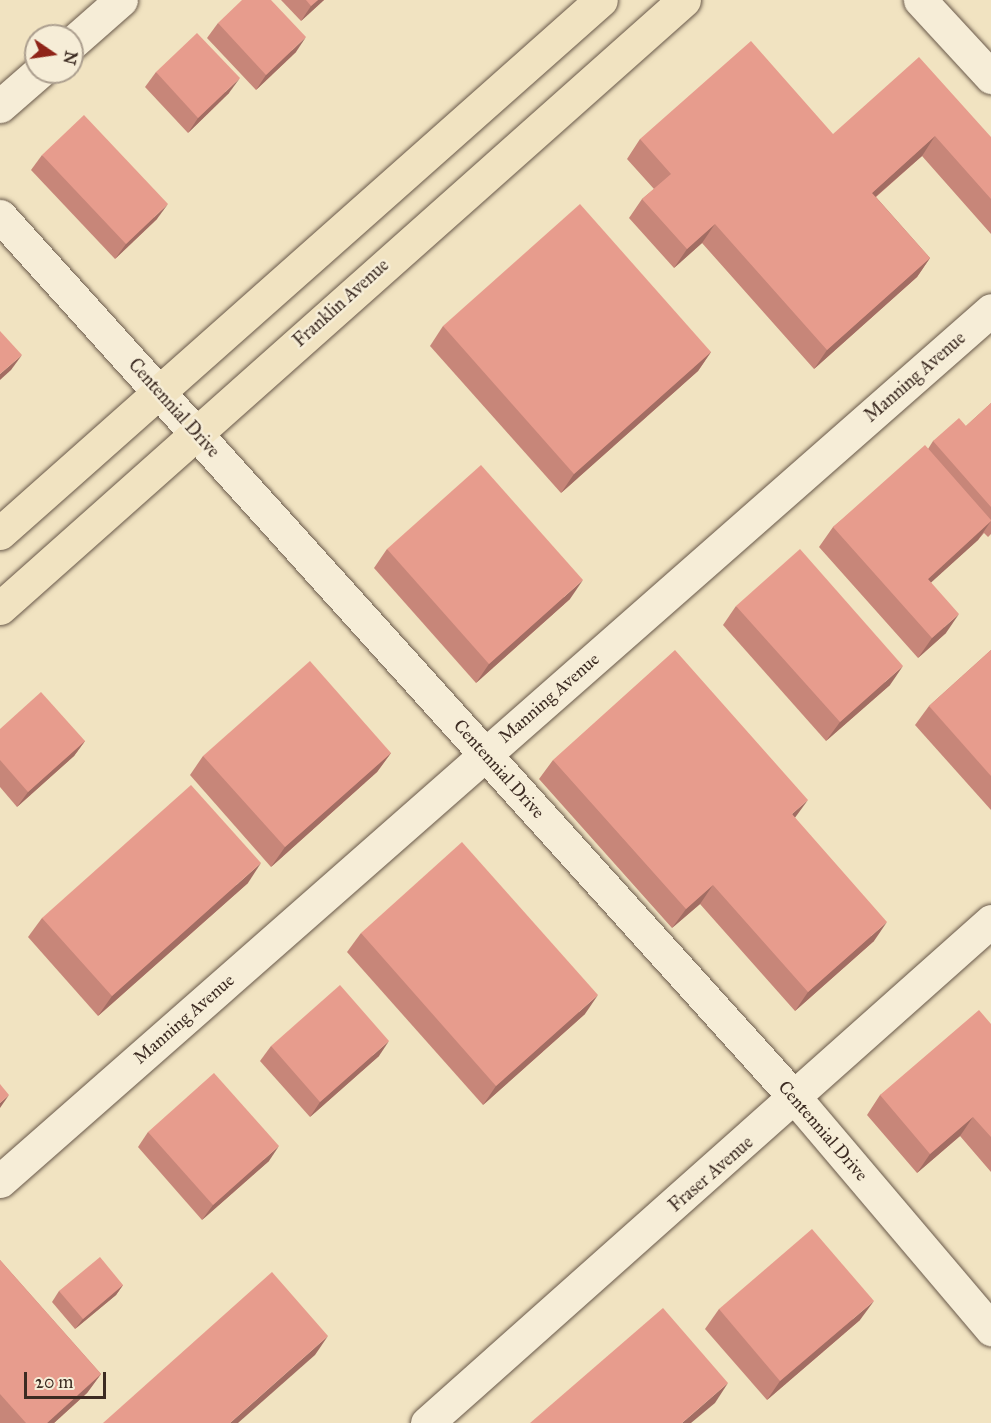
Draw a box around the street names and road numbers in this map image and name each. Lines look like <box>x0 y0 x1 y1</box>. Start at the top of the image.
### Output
street label: Franklin Avenue <box>289 254 393 352</box>
street label: Manning Avenue <box>860 327 970 427</box>
street label: Centennial Drive <box>124 354 224 462</box>
street label: Manning Avenue <box>494 648 604 748</box>
street label: Centennial Drive <box>449 715 549 823</box>
street label: Manning Avenue <box>129 969 239 1069</box>
street label: Centennial Drive <box>774 1076 872 1186</box>
street label: Fraser Avenue <box>665 1132 757 1216</box>

